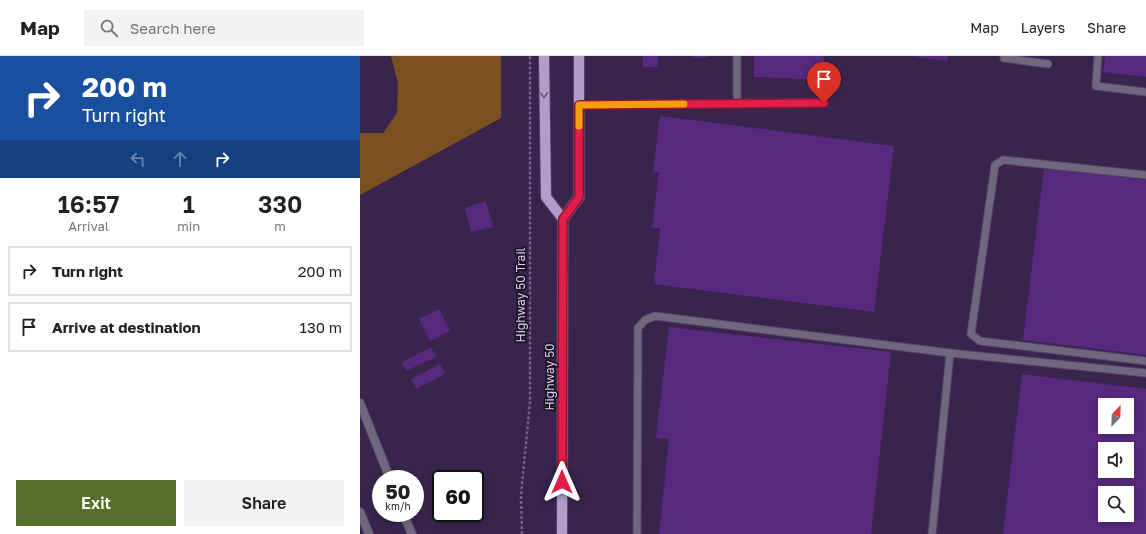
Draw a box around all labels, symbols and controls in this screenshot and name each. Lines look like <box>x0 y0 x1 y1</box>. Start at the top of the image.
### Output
search box <box>84 10 364 46</box>
text: Map <box>20 16 60 39</box>
icon: search <box>98 17 120 39</box>
text: Search here <box>130 19 216 37</box>
text: Map <box>970 19 999 36</box>
text: Layers <box>1021 19 1065 36</box>
text: Share <box>1087 19 1126 36</box>
pin <box>807 62 841 103</box>
icon: arrive <box>813 68 835 90</box>
text: 200 m <box>82 70 167 103</box>
icon: right <box>16 72 68 124</box>
one-way arrow <box>540 92 548 98</box>
text: Turn right <box>82 104 166 126</box>
icon: left <box>127 148 149 170</box>
icon: ahead <box>169 148 191 170</box>
icon: right <box>211 148 233 170</box>
text: 16:57 <box>58 189 120 218</box>
text: 1 <box>183 189 195 218</box>
text: 330 <box>258 189 302 218</box>
text: Arrival <box>68 218 109 234</box>
text: min <box>177 218 200 234</box>
text: m <box>274 218 286 234</box>
street label: Highway 50 Trail <box>513 247 528 342</box>
icon: right <box>18 260 40 282</box>
text: Turn right <box>52 262 123 280</box>
text: 200 m <box>298 262 342 280</box>
icon: arrive <box>18 316 40 338</box>
text: Arrive at destination <box>52 318 201 336</box>
text: 130 m <box>300 318 342 336</box>
street label: Highway 50 <box>542 343 557 411</box>
north arrow <box>1098 398 1134 434</box>
map controls <box>1098 398 1134 522</box>
button: sound <box>1098 442 1134 478</box>
position arrow <box>541 461 583 503</box>
speed limit sign: 60 <box>432 470 484 522</box>
text: 50 <box>385 479 411 503</box>
button: Exit <box>16 480 176 526</box>
button: Share <box>184 480 344 526</box>
button: search <box>1098 486 1134 522</box>
text: km/h <box>385 500 411 512</box>

